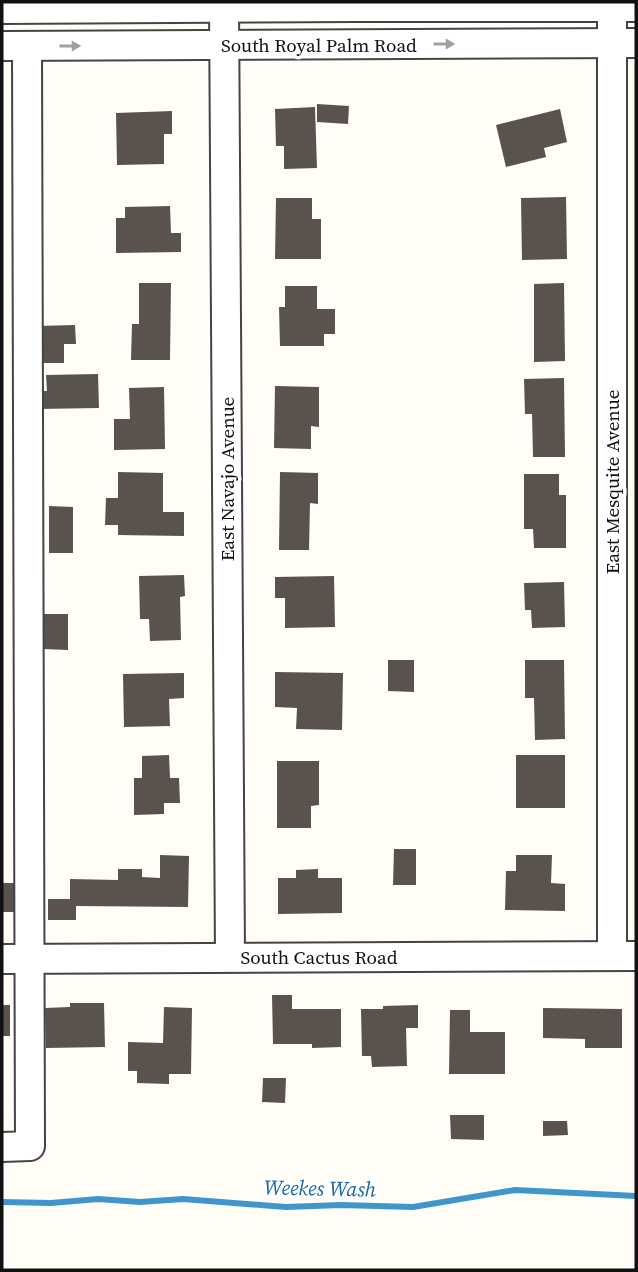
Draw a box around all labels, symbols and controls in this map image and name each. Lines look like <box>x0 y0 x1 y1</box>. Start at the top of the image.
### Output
street label: South Royal Palm Road <box>221 32 417 58</box>
one-way arrow <box>434 38 456 50</box>
one-way arrow <box>59 40 81 52</box>
street label: East Mesquite Avenue <box>599 390 625 574</box>
street label: East Navajo Avenue <box>214 397 240 561</box>
street label: South Cactus Road <box>241 944 398 970</box>
water label: Weekes Wash <box>264 1173 377 1203</box>

